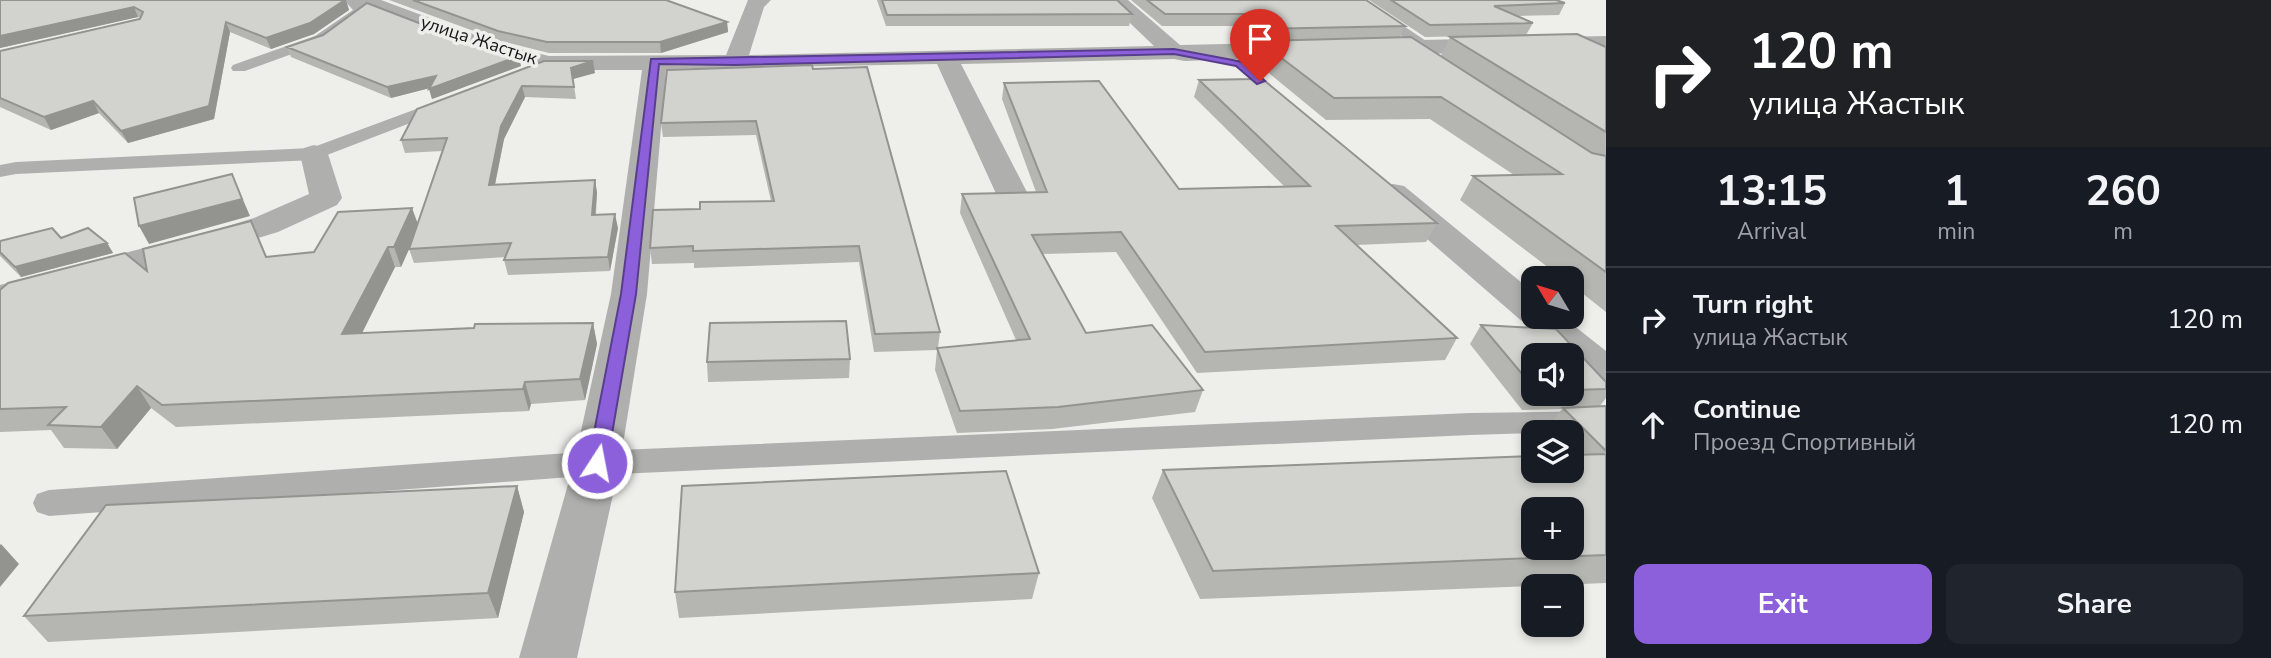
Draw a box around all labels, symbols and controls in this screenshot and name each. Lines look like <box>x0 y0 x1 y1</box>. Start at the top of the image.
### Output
pin <box>1230 9 1290 81</box>
street label: улица Жастык <box>418 10 541 70</box>
text: 120 m <box>1749 18 1893 85</box>
icon: arrive <box>1241 20 1279 58</box>
icon: right <box>1634 28 1725 119</box>
text: улица Жастык <box>1749 82 1964 125</box>
text: 13:15 <box>1716 163 1827 220</box>
text: 1 <box>1944 163 1969 220</box>
text: 260 <box>2085 163 2161 220</box>
text: Arrival <box>1737 216 1806 247</box>
text: min <box>1937 216 1975 247</box>
text: m <box>2113 216 2133 247</box>
north arrow <box>1521 266 1584 329</box>
map controls <box>1521 266 1584 637</box>
text: Turn right <box>1693 287 1812 322</box>
icon: right <box>1634 301 1672 339</box>
text: 120 m <box>2167 302 2243 337</box>
text: улица Жастык <box>1693 322 1848 353</box>
button: sound <box>1521 343 1584 406</box>
text: Continue <box>1693 392 1801 427</box>
icon: ahead <box>1634 406 1672 444</box>
text: 120 m <box>2167 407 2243 442</box>
button: layers <box>1521 420 1584 483</box>
position arrow <box>560 426 634 500</box>
text: Проезд Спортивный <box>1693 427 1916 458</box>
button: + <box>1521 497 1584 560</box>
button: Exit <box>1634 564 1932 644</box>
button: Share <box>1946 564 2243 644</box>
button: − <box>1521 574 1584 637</box>

